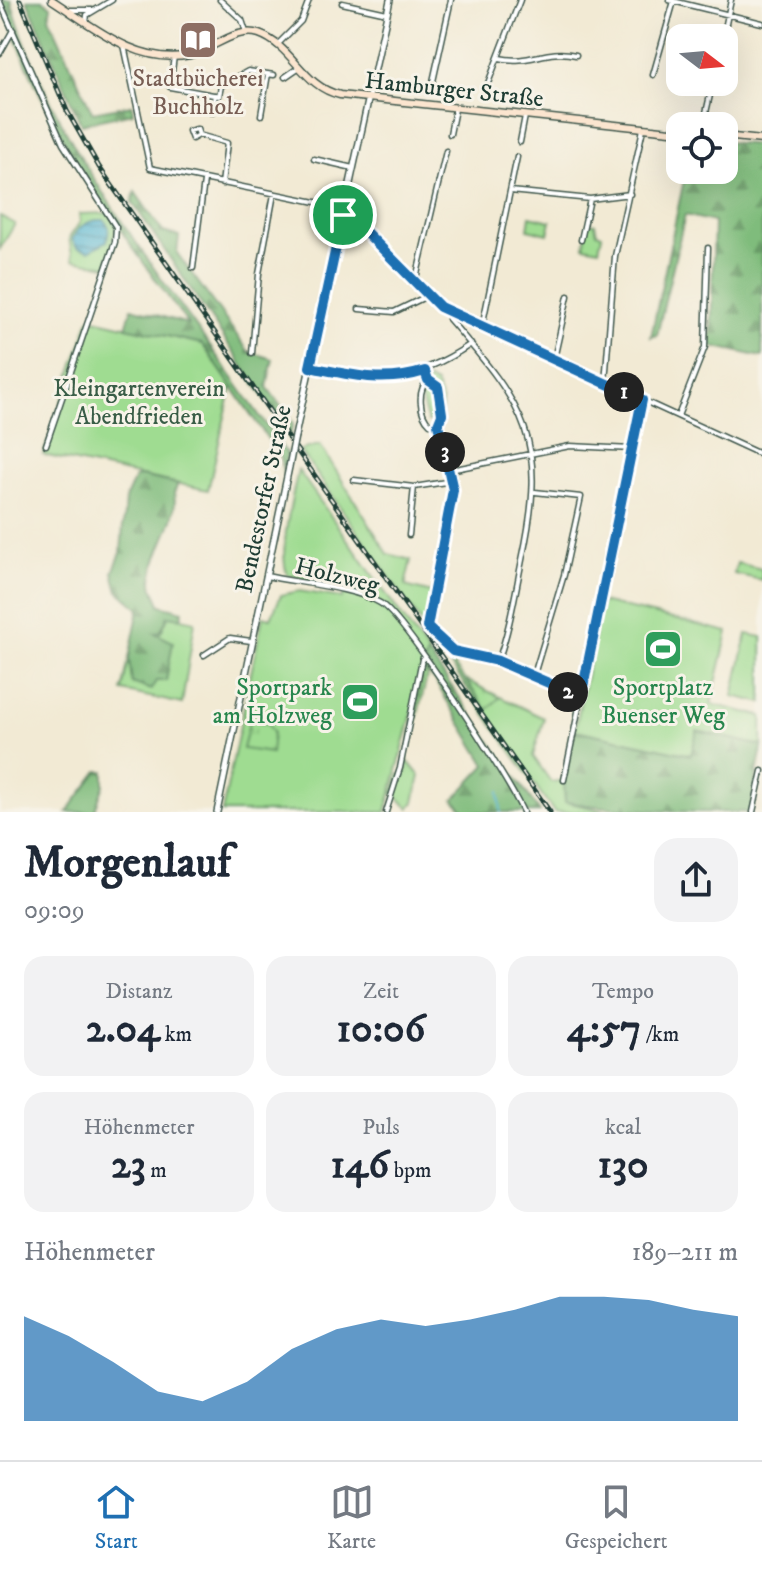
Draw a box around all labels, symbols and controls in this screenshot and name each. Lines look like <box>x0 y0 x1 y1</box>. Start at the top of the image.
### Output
library icon: Stadtbücherei Buchholz <box>177 19 219 61</box>
north arrow <box>666 24 738 96</box>
map controls <box>666 24 738 184</box>
place label: Stadtbücherei Buchholz <box>133 64 263 122</box>
street label: Hamburger Straße <box>363 66 545 114</box>
button: locate <box>666 112 738 184</box>
pin <box>309 181 377 249</box>
icon: arrive <box>321 193 365 237</box>
pin: 1 <box>604 372 644 412</box>
park label: Kleingartenverein Abendfrieden <box>53 374 225 432</box>
text: 1 <box>620 378 628 405</box>
street label: Bendestorfer Straße <box>229 402 299 596</box>
pin: 3 <box>425 432 465 472</box>
text: 3 <box>441 438 449 465</box>
street label: Holzweg <box>292 551 383 601</box>
sports icon: Sportplatz Buenser Weg <box>642 628 684 670</box>
pin: 2 <box>548 672 588 712</box>
place label: Sportpark am Holzweg <box>213 673 332 731</box>
place label: Sportplatz Buenser Weg <box>601 673 725 731</box>
text: 2 <box>563 678 573 705</box>
sports icon: Sportpark am Holzweg <box>339 681 381 723</box>
text: Morgenlauf <box>24 836 231 891</box>
button: share <box>654 838 738 922</box>
text: 09:09 <box>24 894 85 927</box>
text: Distanz <box>106 978 172 1005</box>
text: Zeit <box>363 978 399 1005</box>
text: Tempo <box>592 978 654 1005</box>
text: 2.04 <box>86 1005 160 1055</box>
text: 10:06 <box>337 1005 425 1055</box>
text: 4:57 <box>567 1005 641 1055</box>
text: km <box>160 1021 192 1048</box>
text: /km <box>641 1021 679 1048</box>
text: Höhenmeter <box>84 1114 194 1141</box>
text: Puls <box>362 1114 400 1141</box>
text: kcal <box>605 1114 641 1141</box>
text: 23 <box>111 1141 146 1191</box>
text: 146 <box>330 1141 389 1191</box>
text: 130 <box>597 1141 649 1191</box>
text: m <box>146 1157 167 1184</box>
text: bpm <box>389 1157 432 1184</box>
text: Höhenmeter <box>24 1236 155 1269</box>
text: 189–211 m <box>632 1236 738 1269</box>
tab: Start <box>94 1480 138 1555</box>
tab: Karte <box>327 1480 376 1555</box>
tab: Gespeichert <box>565 1480 668 1555</box>

